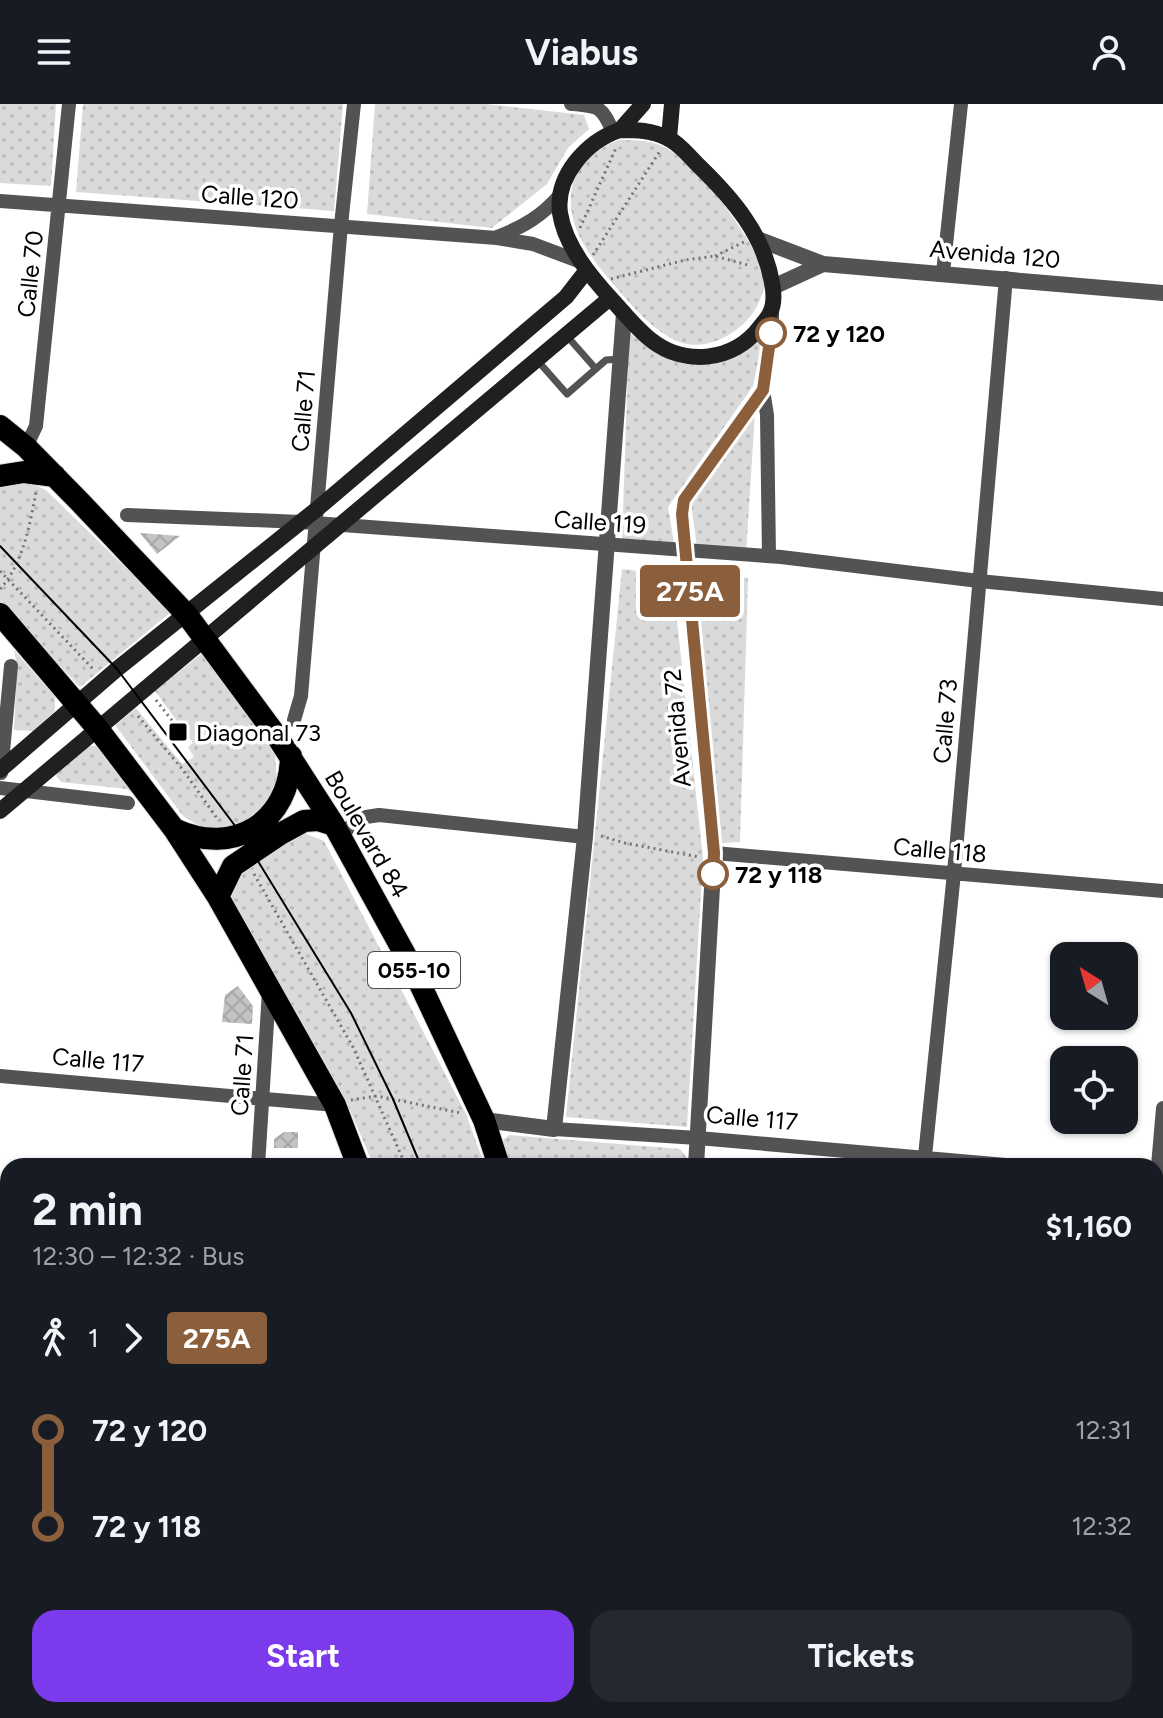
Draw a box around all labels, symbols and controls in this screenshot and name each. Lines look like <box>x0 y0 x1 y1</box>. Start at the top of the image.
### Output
icon: menu <box>32 30 76 74</box>
icon: person <box>1087 30 1131 74</box>
text: Viabus <box>525 31 638 74</box>
street label: Calle 120 <box>200 179 300 215</box>
street label: Calle 70 <box>11 229 49 319</box>
street label: Avenida 120 <box>928 234 1062 274</box>
marker: 72 y 120 <box>756 318 786 348</box>
place label: 72 y 120 <box>793 319 885 348</box>
street label: Calle 71 <box>285 369 321 453</box>
street label: Calle 119 <box>553 504 647 540</box>
line badge: 275A <box>634 565 746 617</box>
text: 275A <box>656 574 724 608</box>
street label: Avenida 72 <box>657 668 697 788</box>
street label: Calle 73 <box>927 677 963 765</box>
place label: Diagonal 73 <box>196 718 321 747</box>
marker: Diagonal 73 <box>167 721 189 743</box>
street label: Boulevard 84 <box>319 765 415 903</box>
street label: Calle 118 <box>892 831 988 869</box>
marker: 72 y 118 <box>698 859 728 889</box>
place label: 72 y 118 <box>735 860 822 889</box>
north arrow <box>1050 942 1138 1030</box>
map controls <box>1050 942 1138 1134</box>
road number: 055-10 <box>368 952 460 988</box>
street label: Calle 71 <box>225 1033 259 1117</box>
street label: Calle 117 <box>51 1042 145 1078</box>
button: locate <box>1050 1046 1138 1134</box>
street label: Calle 117 <box>705 1100 799 1136</box>
text: 2 min <box>32 1183 143 1236</box>
text: $1,160 <box>1046 1208 1132 1245</box>
text: 12:30 – 12:32 · Bus <box>32 1240 244 1272</box>
icon: walk <box>32 1316 76 1360</box>
icon: forward <box>111 1316 155 1360</box>
text: 275A <box>183 1321 251 1355</box>
text: 1 <box>88 1322 99 1354</box>
text: 72 y 120 <box>92 1412 207 1449</box>
text: 12:31 <box>1075 1414 1132 1446</box>
text: 72 y 118 <box>92 1508 201 1545</box>
text: 12:32 <box>1071 1510 1132 1542</box>
button: Start <box>32 1610 574 1702</box>
button: Tickets <box>590 1610 1132 1702</box>

